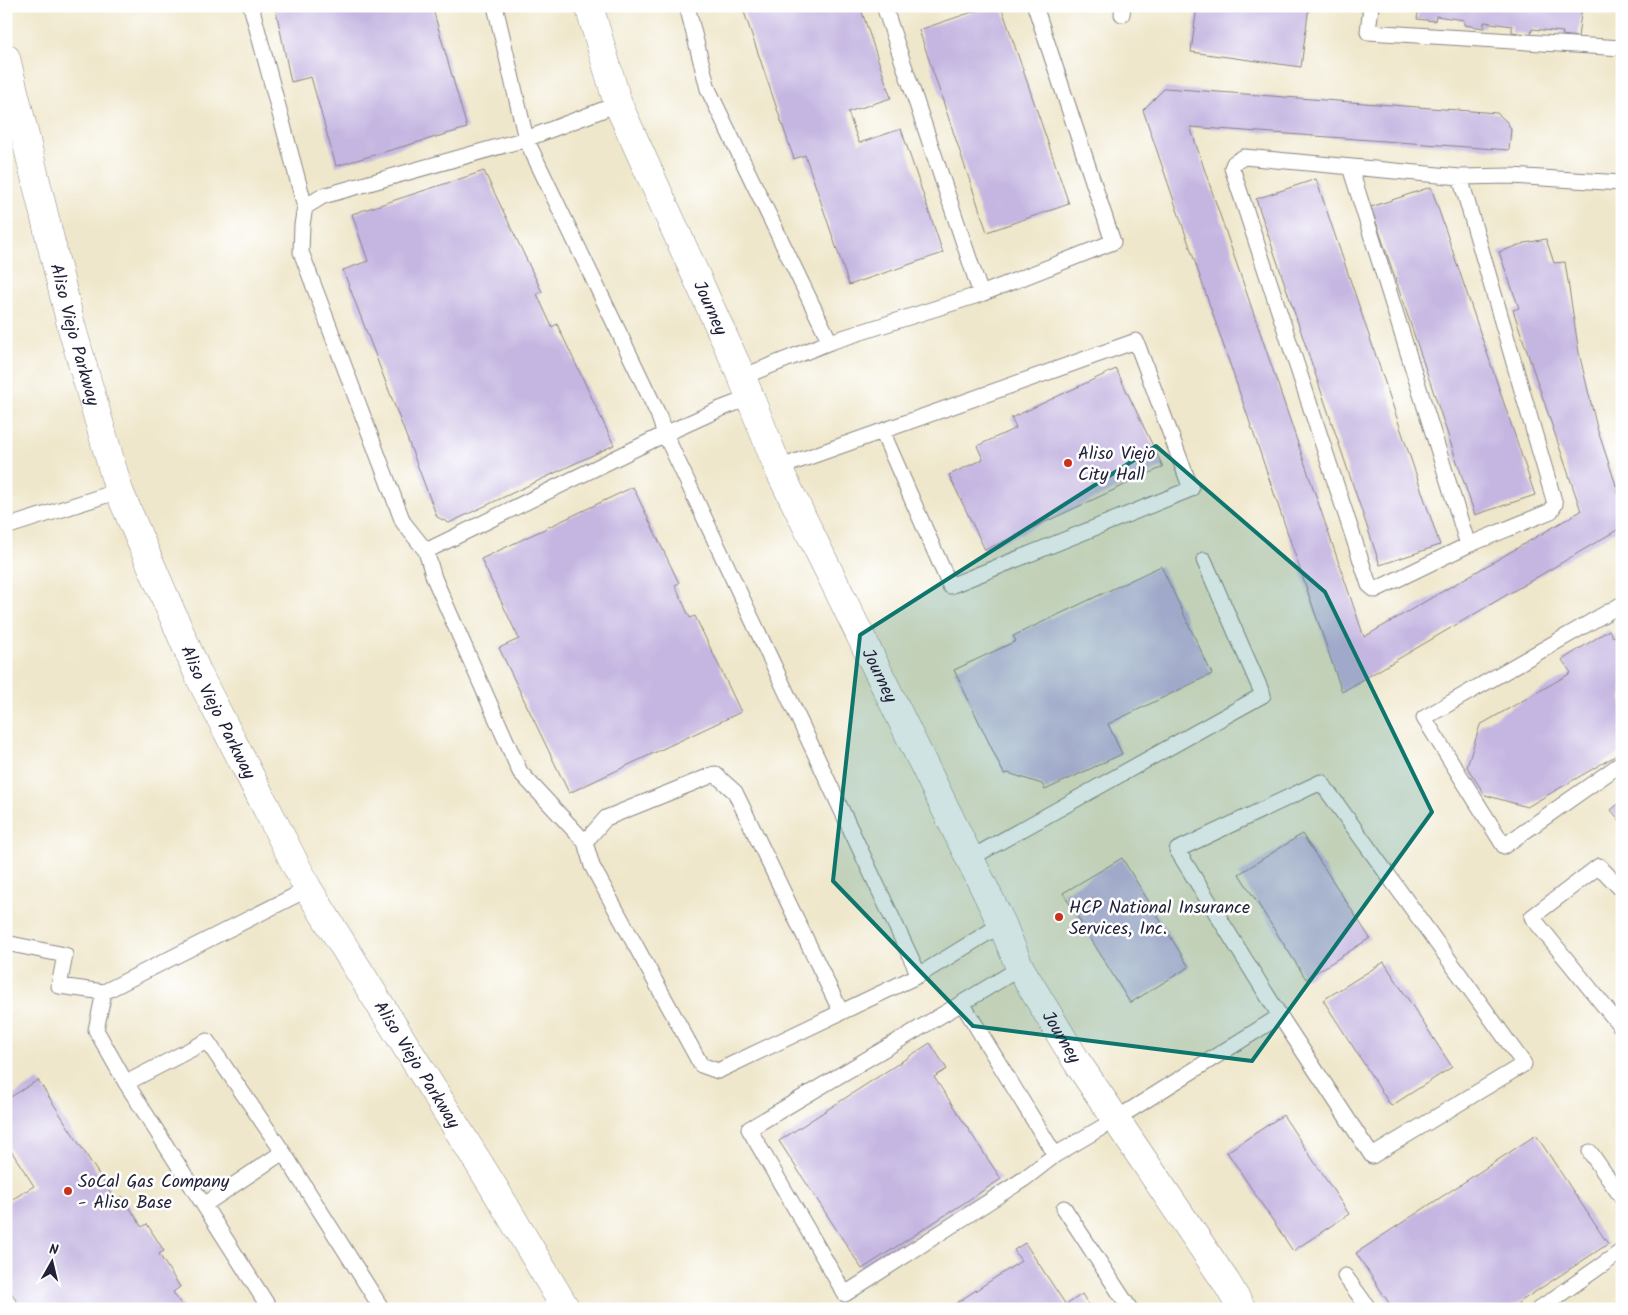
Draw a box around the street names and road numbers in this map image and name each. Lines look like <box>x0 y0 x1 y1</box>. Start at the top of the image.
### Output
street label: Aliso Viejo Parkway <box>41 261 107 410</box>
street label: Journey <box>684 276 734 341</box>
street label: Aliso Viejo Parkway <box>171 641 263 785</box>
street label: Journey <box>853 644 904 709</box>
street label: Aliso Viejo Parkway <box>365 995 467 1135</box>
street label: Journey <box>1033 1006 1088 1070</box>

